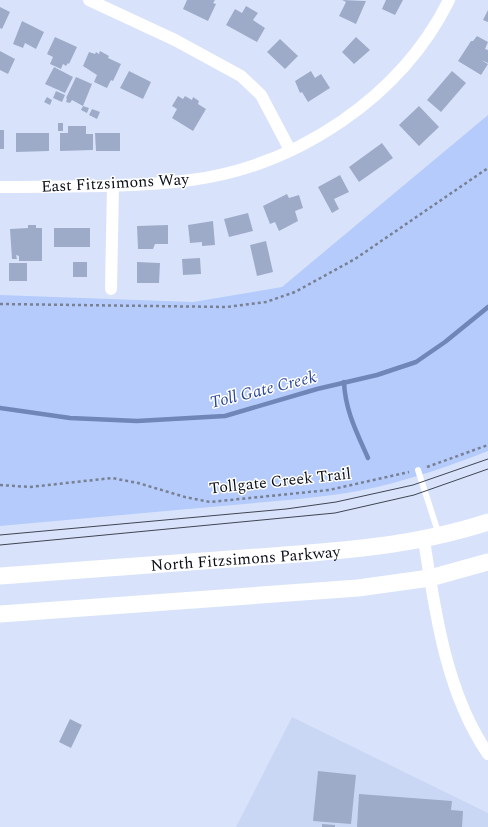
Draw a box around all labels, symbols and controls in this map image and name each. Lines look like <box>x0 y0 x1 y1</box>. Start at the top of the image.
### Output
street label: East Fitzsimons Way <box>40 167 191 199</box>
water label: Toll Gate Creek <box>207 364 319 416</box>
street label: Tollgate Creek Trail <box>208 462 352 500</box>
street label: North Fitzsimons Parkway <box>150 539 343 578</box>

